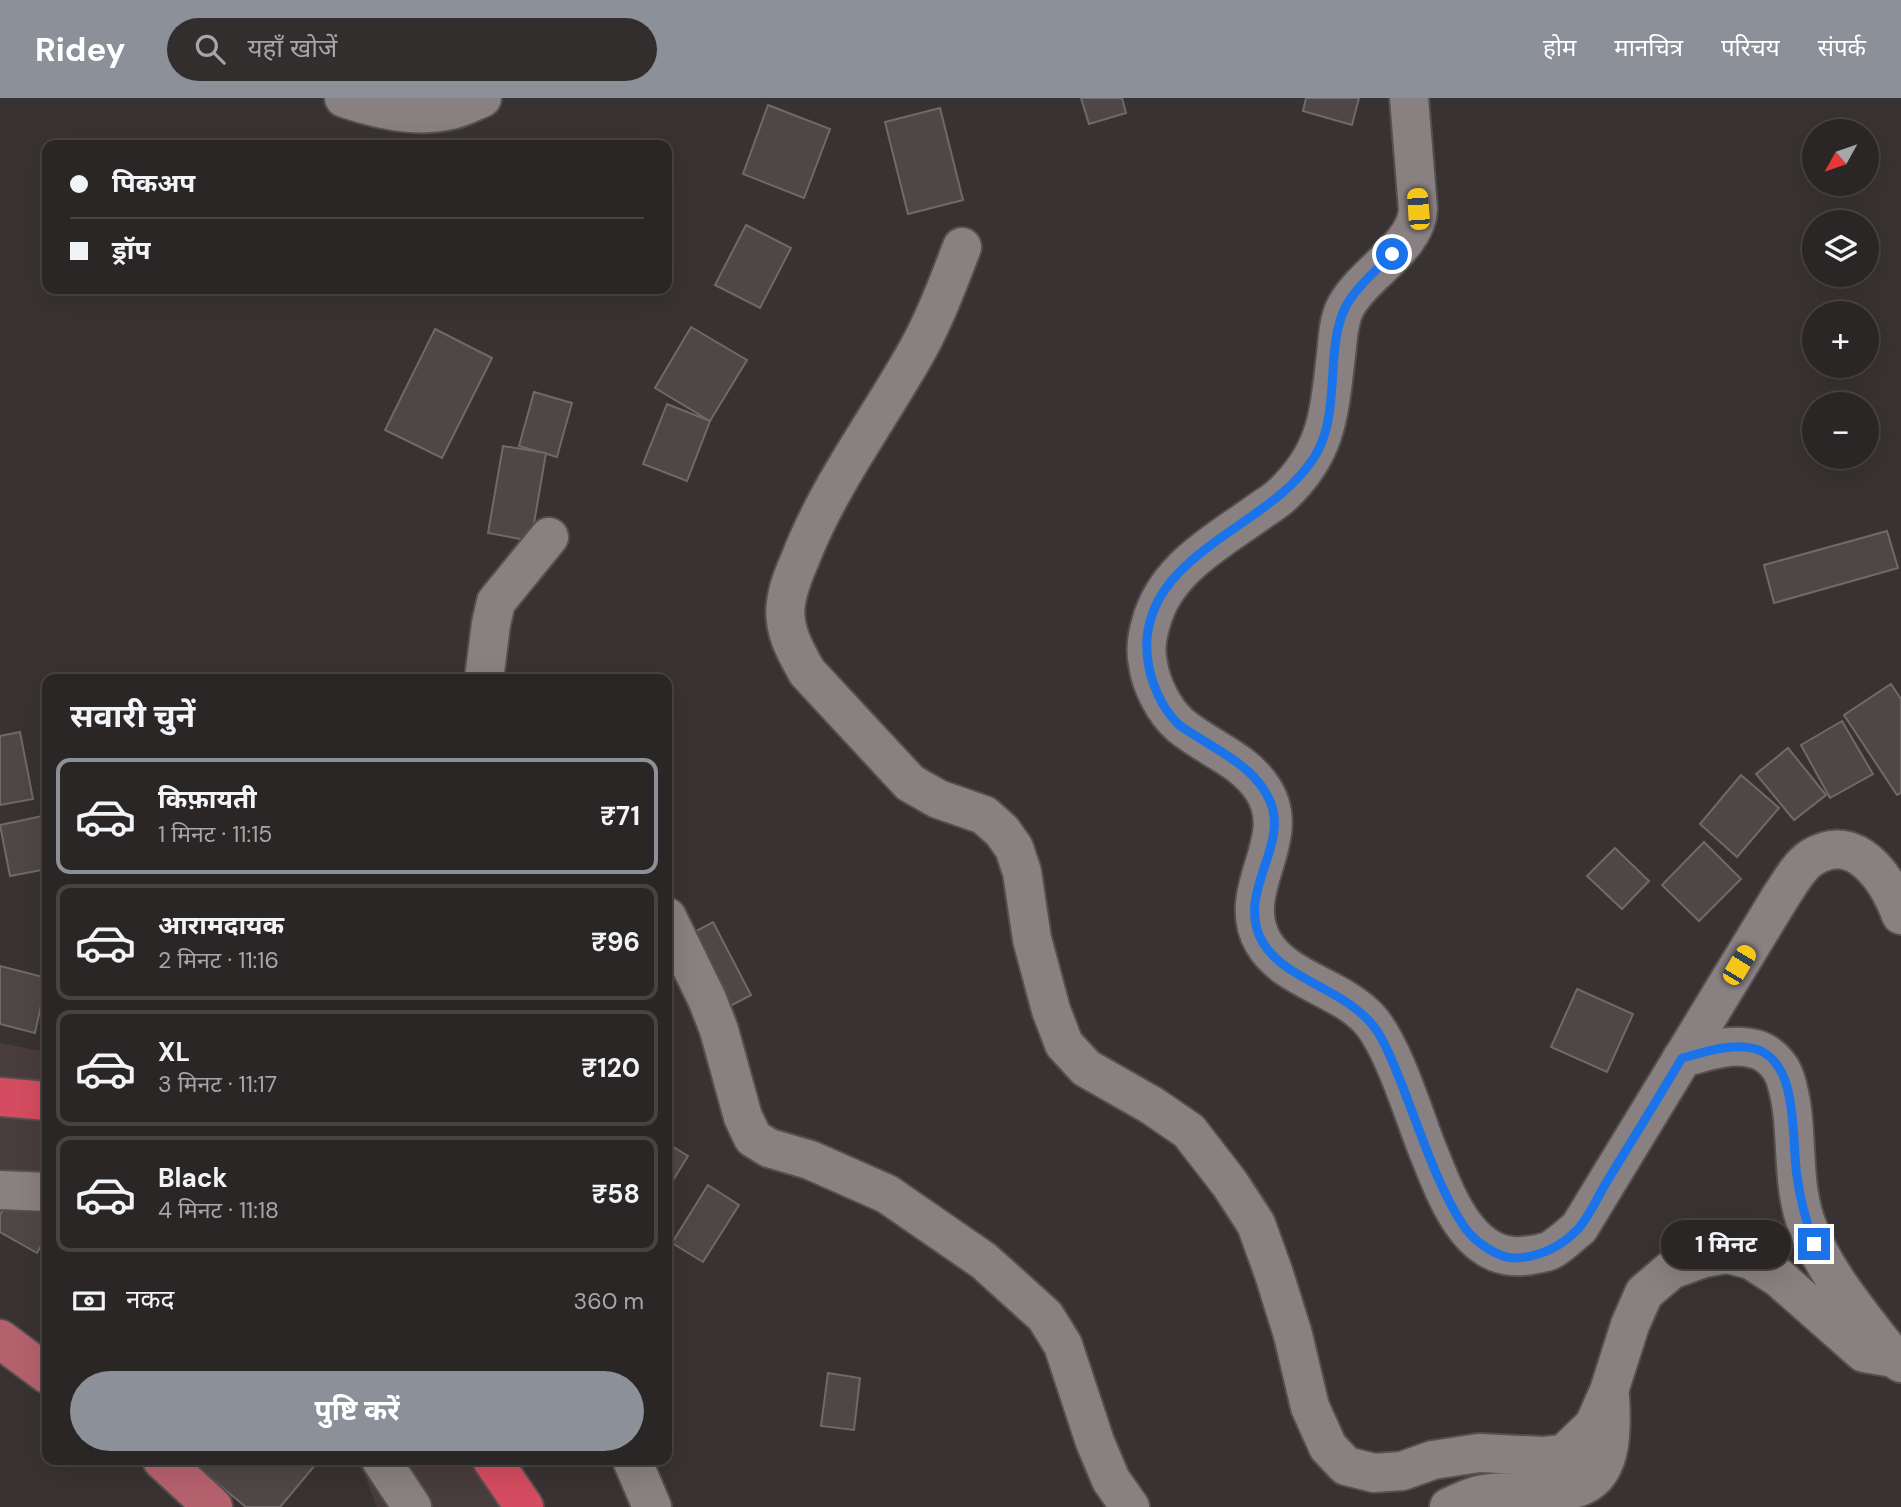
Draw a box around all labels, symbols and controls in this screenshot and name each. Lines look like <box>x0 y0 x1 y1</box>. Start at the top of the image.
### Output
search box <box>167 18 657 81</box>
text: Ridey <box>35 28 125 71</box>
icon: search <box>191 30 229 68</box>
text: यहाँ खोजें <box>247 31 337 65</box>
text: होम <box>1543 32 1576 63</box>
text: मानचित्र <box>1614 32 1683 63</box>
text: परिचय <box>1721 32 1780 63</box>
text: संपर्क <box>1818 32 1866 63</box>
north arrow <box>1802 119 1880 196</box>
map controls <box>1802 119 1879 469</box>
text: पिकअप <box>112 166 195 200</box>
car <box>1407 187 1430 231</box>
button: layers <box>1802 210 1879 287</box>
text: ड्रॉप <box>112 233 150 267</box>
route start <box>1376 238 1408 270</box>
button: + <box>1802 301 1879 378</box>
button: − <box>1802 392 1879 469</box>
text: सवारी चुनें <box>70 695 195 737</box>
text: किफ़ायती <box>158 782 257 816</box>
icon: car <box>74 785 137 848</box>
text: ₹71 <box>600 799 640 833</box>
text: 1 मिनट · 11:15 <box>158 819 272 849</box>
text: आरामदायक <box>158 908 284 942</box>
icon: car <box>74 911 137 974</box>
text: ₹96 <box>591 925 640 959</box>
car <box>1720 942 1759 988</box>
text: 2 मिनट · 11:16 <box>158 945 279 975</box>
text: XL <box>158 1035 190 1069</box>
icon: car <box>74 1037 137 1100</box>
text: ₹120 <box>581 1051 640 1085</box>
text: 3 मिनट · 11:17 <box>158 1069 277 1099</box>
text: Black <box>158 1161 228 1195</box>
icon: car <box>74 1163 137 1226</box>
text: ₹58 <box>591 1177 640 1211</box>
text: 4 मिनट · 11:18 <box>158 1195 279 1225</box>
callout: 1 मिनट <box>1660 1220 1790 1268</box>
route end <box>1798 1228 1830 1260</box>
text: 1 मिनट <box>1695 1229 1757 1259</box>
icon: cash <box>70 1282 108 1320</box>
text: नकद <box>126 1282 174 1316</box>
text: 360 m <box>574 1286 644 1316</box>
button: पुष्टि करें <box>70 1371 644 1451</box>

